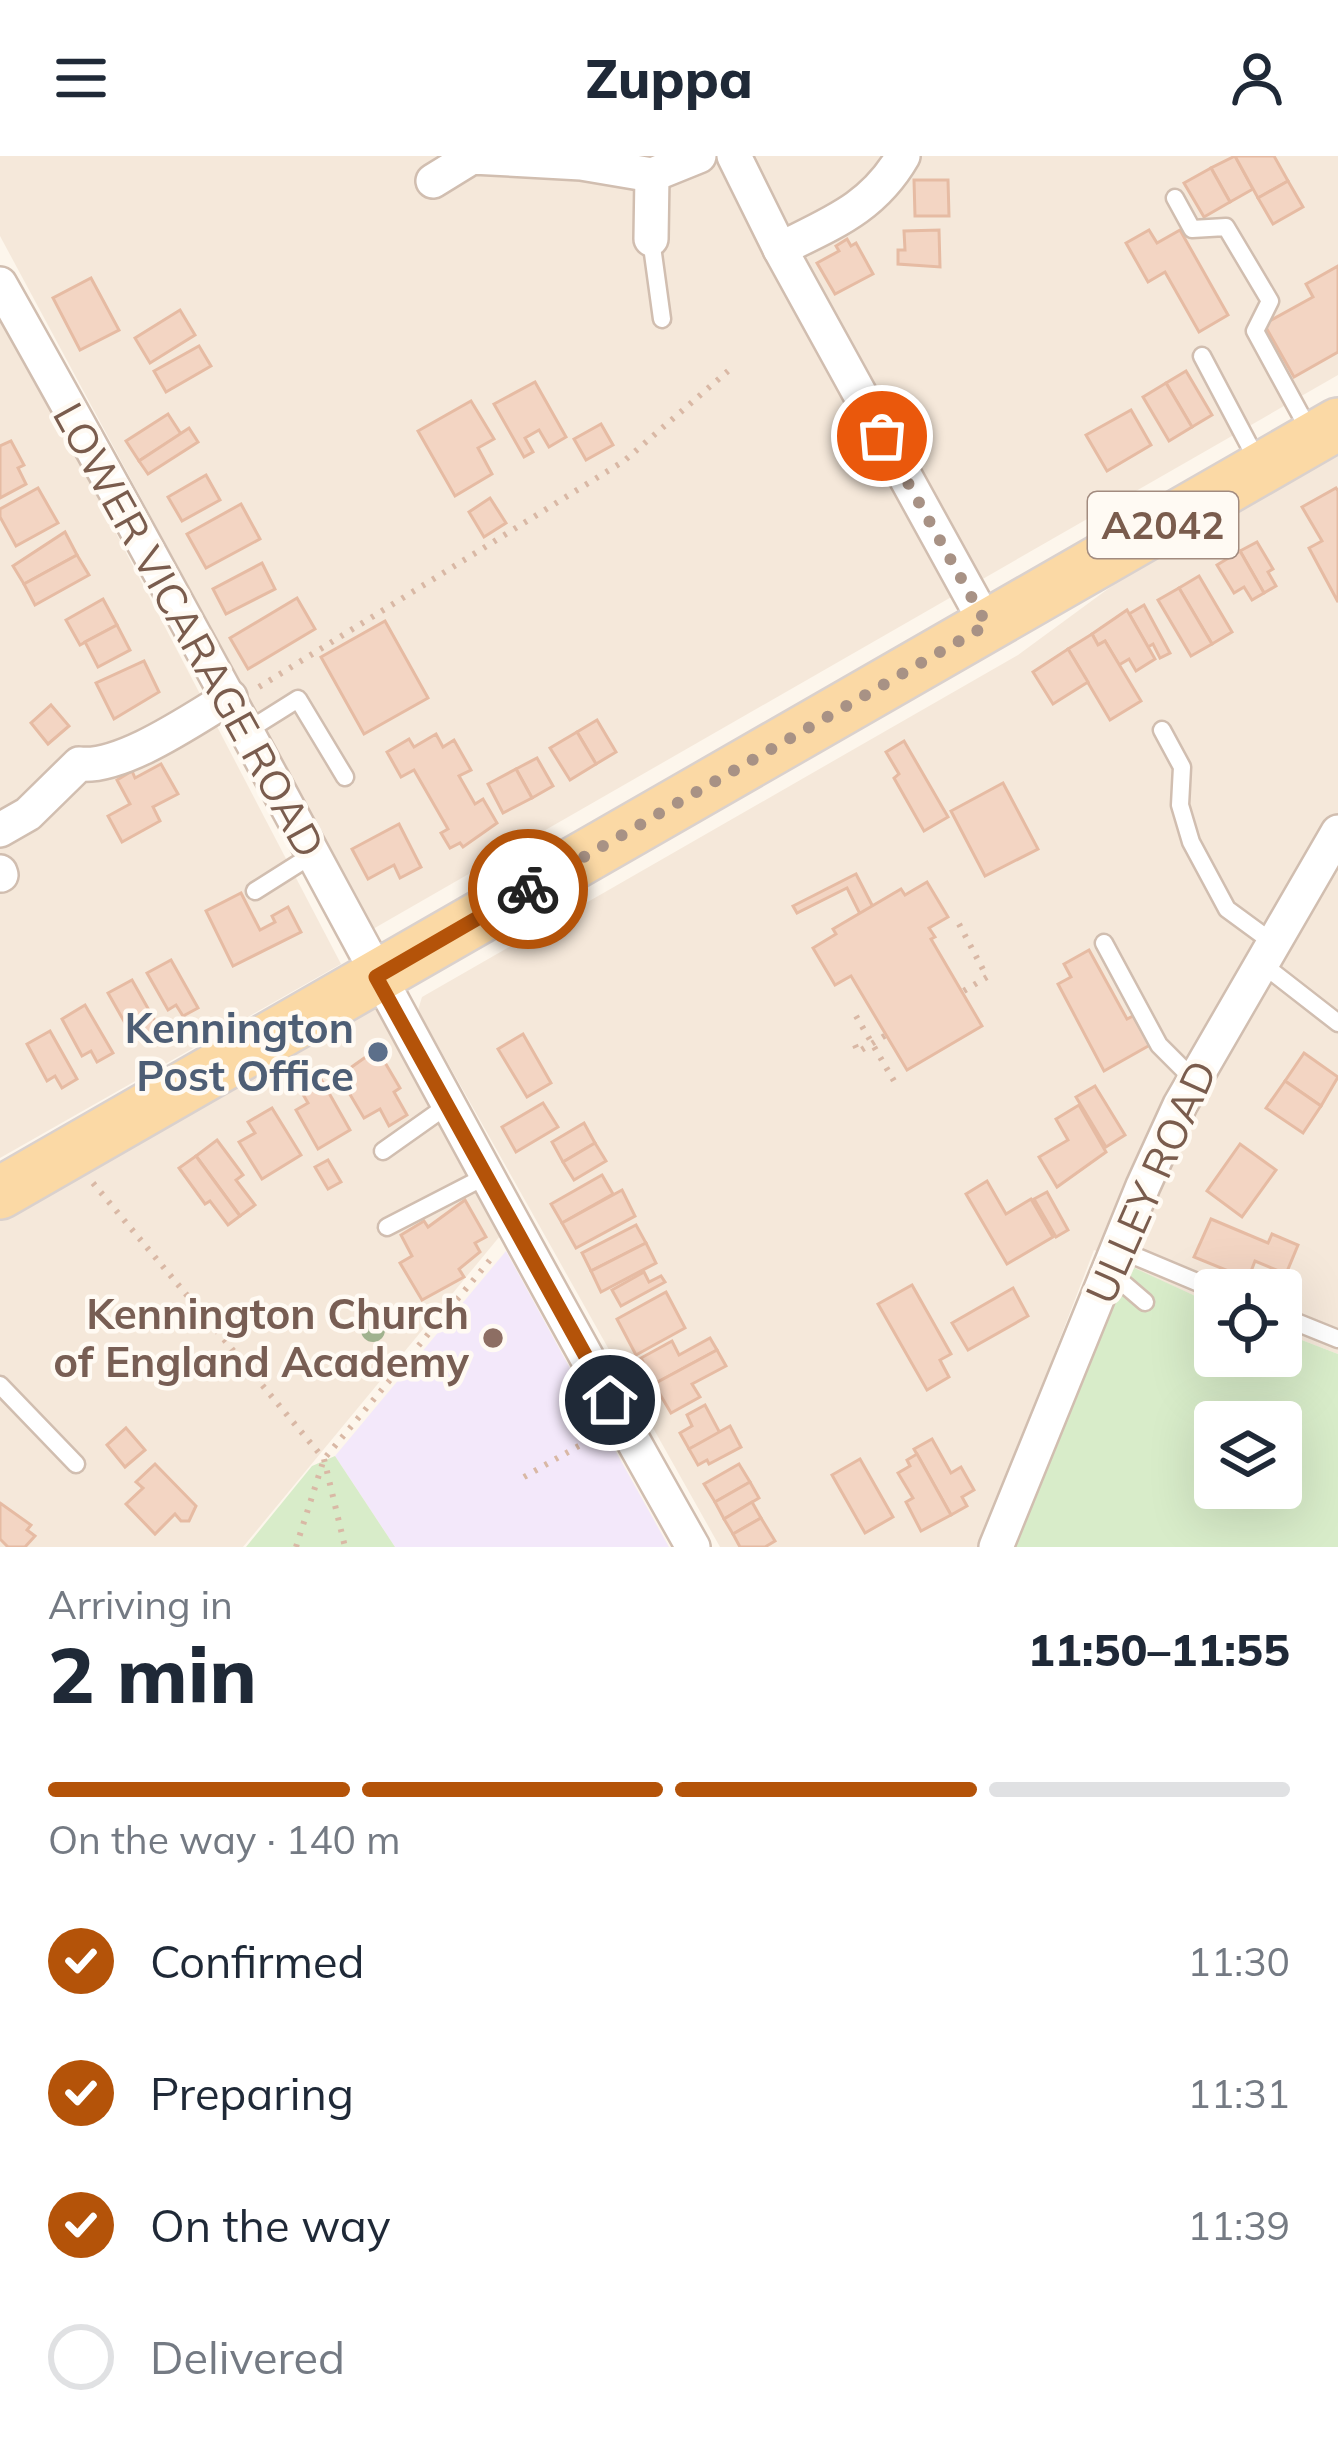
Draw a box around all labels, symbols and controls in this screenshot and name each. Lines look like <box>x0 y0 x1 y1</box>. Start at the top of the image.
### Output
text: Zuppa <box>585 44 753 112</box>
icon: menu <box>48 45 114 111</box>
icon: person <box>1224 45 1290 111</box>
pin <box>831 385 933 487</box>
street label: LOWER VICARAGE ROAD <box>42 393 337 866</box>
icon: bag <box>849 403 915 469</box>
road number: A2042 <box>1088 492 1238 558</box>
courier <box>468 829 588 949</box>
icon: bike <box>495 856 561 922</box>
place label: Kennington Post Office <box>125 1001 354 1102</box>
marker: Kennington Post Office <box>365 1039 391 1065</box>
street label: ULLEY ROAD <box>1073 1052 1228 1311</box>
map controls <box>1194 1269 1302 1509</box>
button: locate <box>1194 1269 1302 1377</box>
place label: Kennington Church of England Academy <box>53 1287 469 1388</box>
marker: Kennington Church of England Academy <box>480 1325 506 1351</box>
pin <box>559 1349 661 1451</box>
icon: home <box>577 1367 643 1433</box>
button: layers <box>1194 1401 1302 1509</box>
text: Arriving in <box>48 1580 233 1629</box>
text: 11:50–11:55 <box>1028 1621 1290 1677</box>
text: 2 min <box>48 1625 257 1723</box>
text: On the way · 140 m <box>48 1815 400 1864</box>
icon: check <box>48 1928 114 1994</box>
text: Confirmed <box>150 1933 364 1989</box>
text: 11:30 <box>1188 1937 1290 1986</box>
icon: check <box>48 2060 114 2126</box>
text: Preparing <box>150 2065 354 2121</box>
text: 11:31 <box>1188 2069 1290 2118</box>
icon: check <box>48 2192 114 2258</box>
text: On the way <box>150 2197 391 2253</box>
text: 11:39 <box>1188 2201 1290 2250</box>
text: Delivered <box>150 2329 345 2385</box>

